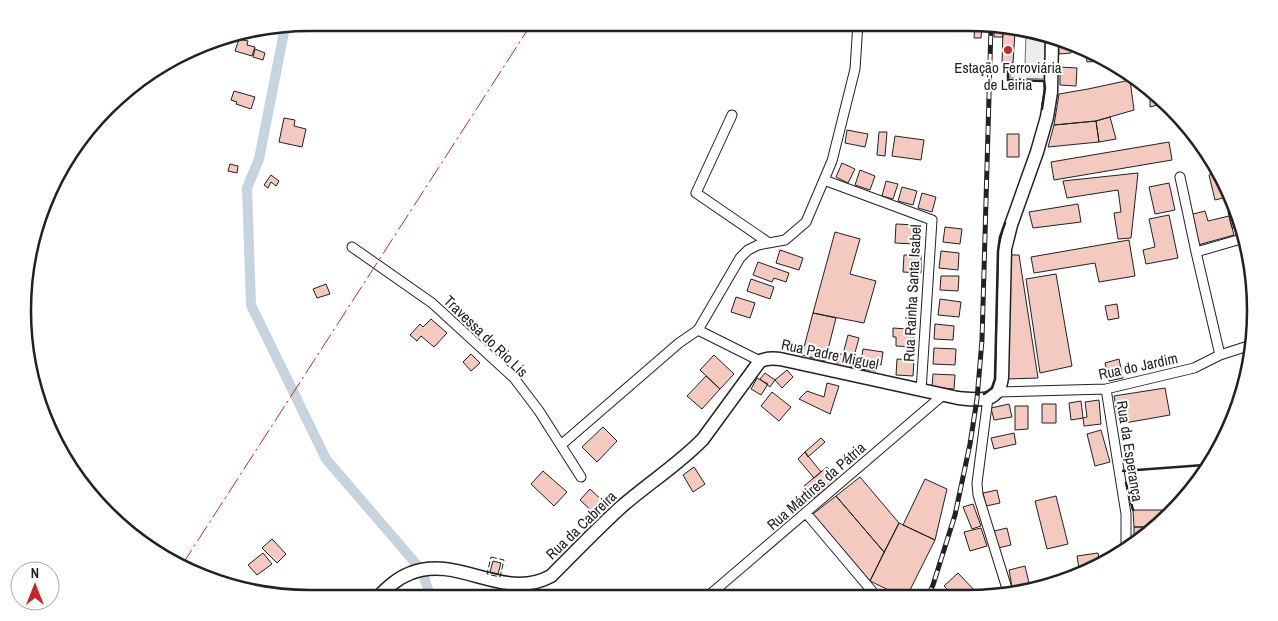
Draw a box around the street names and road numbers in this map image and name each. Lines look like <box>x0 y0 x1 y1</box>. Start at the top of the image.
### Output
street label: Rua Rainha Santa Isabel <box>898 224 926 362</box>
street label: Travessa do Rio Lis <box>439 290 533 382</box>
street label: Rua Padre Miguel <box>779 333 881 375</box>
street label: Rua do Jardim <box>1096 347 1180 385</box>
street label: Rua da Esperança <box>1112 399 1148 503</box>
street label: Rua Mártires da Pátria <box>762 437 870 535</box>
street label: Rua da Cabreira <box>541 486 621 564</box>

